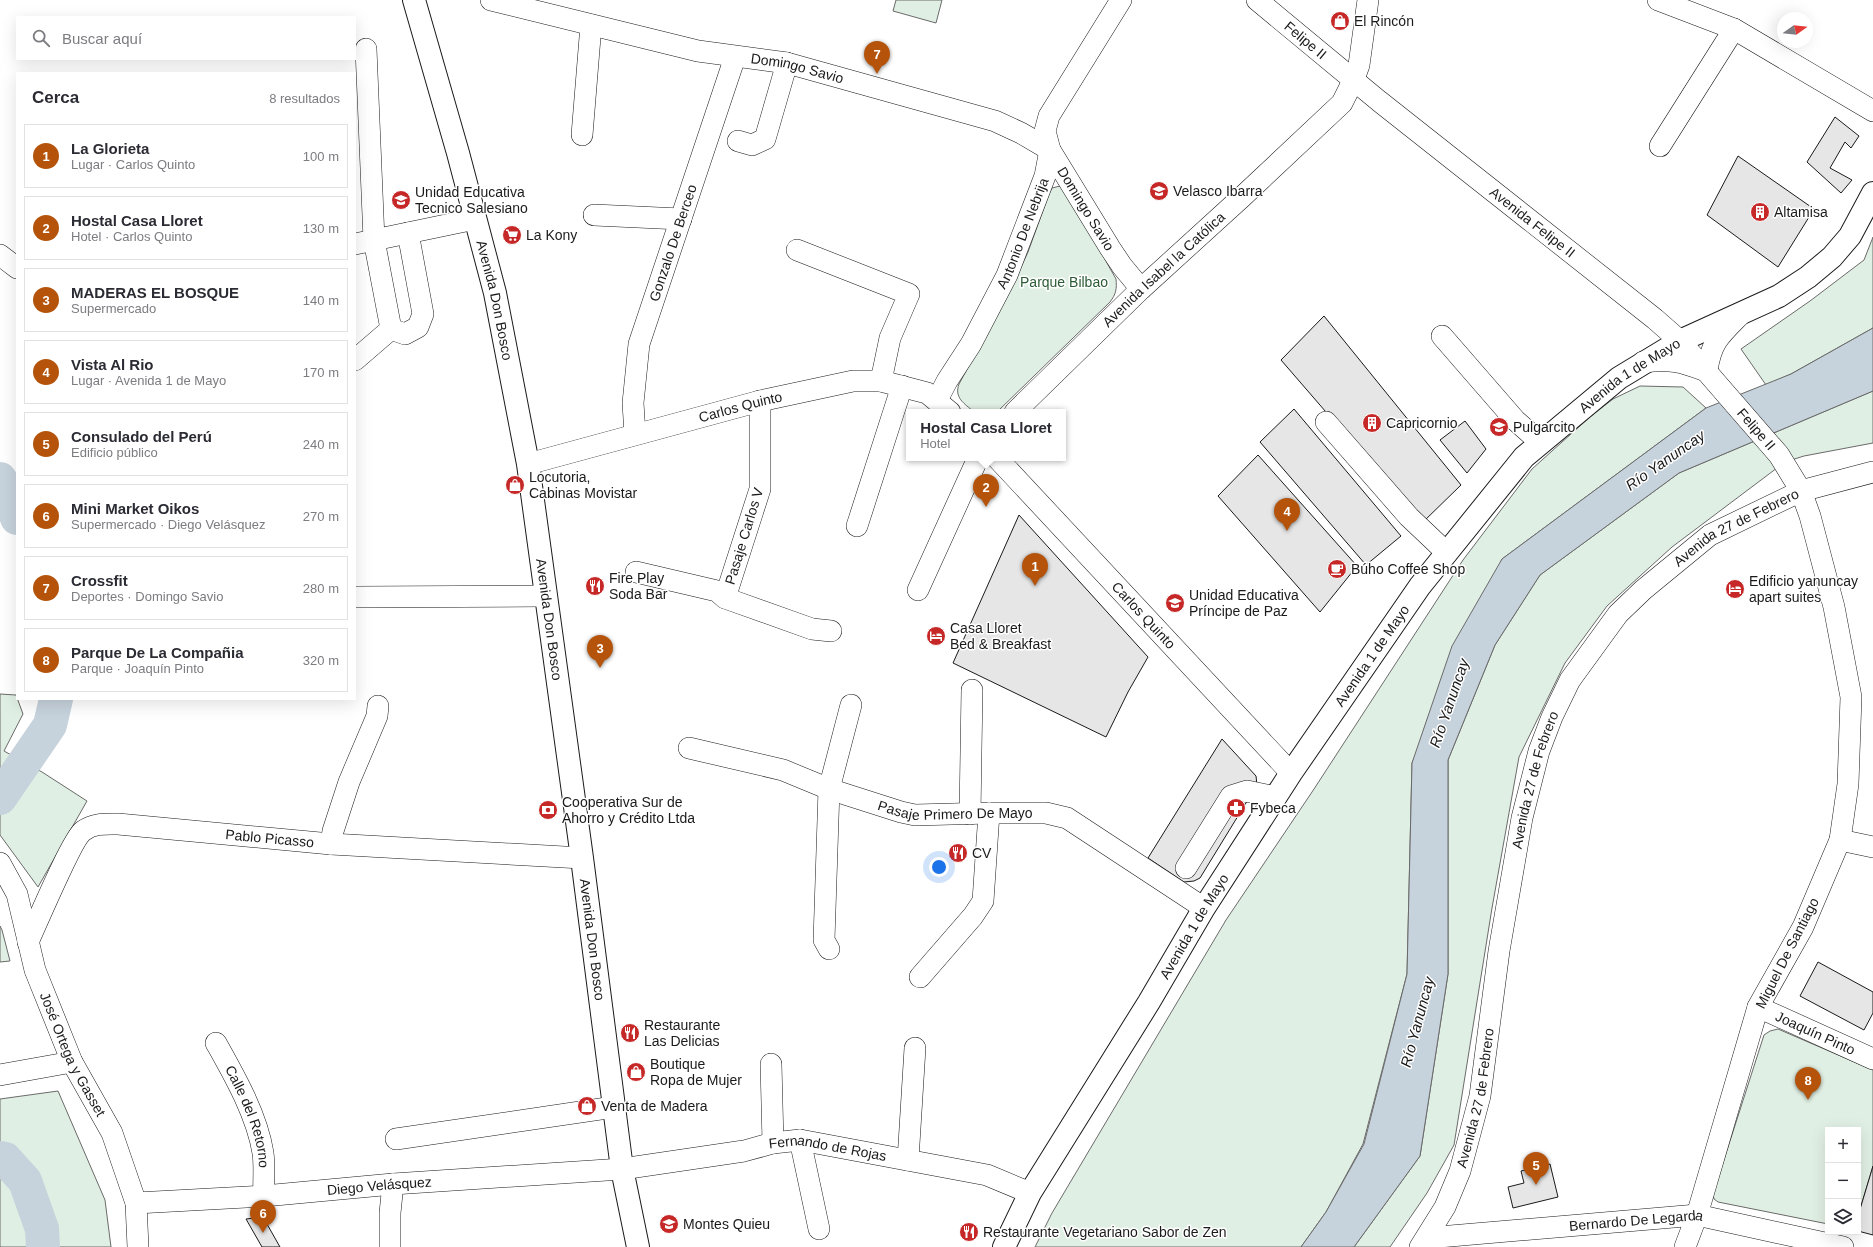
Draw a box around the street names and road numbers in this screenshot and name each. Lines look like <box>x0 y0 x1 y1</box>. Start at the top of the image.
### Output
street label: Felipe II <box>1281 18 1330 62</box>
street label: Domingo Savio <box>750 50 846 86</box>
street label: Domingo Savio <box>1054 164 1118 254</box>
street label: Antonio De Nebrija <box>993 175 1052 291</box>
street label: Gonzalo De Berceo <box>646 182 700 303</box>
street label: Avenida Felipe II <box>1487 184 1578 261</box>
street label: Avenida Isabel la Católica <box>1099 209 1228 330</box>
street label: Avenida Don Bosco <box>473 238 516 362</box>
street label: Avenida 1 de Mayo <box>1576 335 1683 416</box>
street label: Carlos Quinto <box>697 388 784 425</box>
street label: Felipe II <box>1734 405 1779 453</box>
street label: Pasaje Carlos V <box>722 485 767 586</box>
street label: Avenida 27 de Febrero <box>1670 485 1801 570</box>
street label: Avenida Don Bosco <box>533 557 566 682</box>
street label: Carlos Quinto <box>1109 578 1179 652</box>
street label: Avenida 1 de Mayo <box>1331 602 1413 710</box>
street label: Avenida 27 de Febrero <box>1509 708 1562 850</box>
street label: Pasaje Primero De Mayo <box>876 797 1033 823</box>
street label: Pablo Picasso <box>225 826 315 850</box>
street label: Avenida 1 de Mayo <box>1156 871 1232 982</box>
street label: Avenida Don Bosco <box>577 878 608 1002</box>
street label: Miguel De Santiago <box>1752 895 1822 1011</box>
street label: José Ortega y Gasset <box>37 990 109 1119</box>
street label: Joaquín Pinto <box>1773 1008 1858 1058</box>
street label: Avenida 27 de Febrero <box>1453 1027 1497 1170</box>
street label: Calle del Retorno <box>222 1063 272 1168</box>
street label: Fernando de Rojas <box>768 1132 888 1164</box>
street label: Diego Velásquez <box>326 1173 432 1198</box>
street label: Bernardo De Legarda <box>1568 1207 1705 1234</box>

